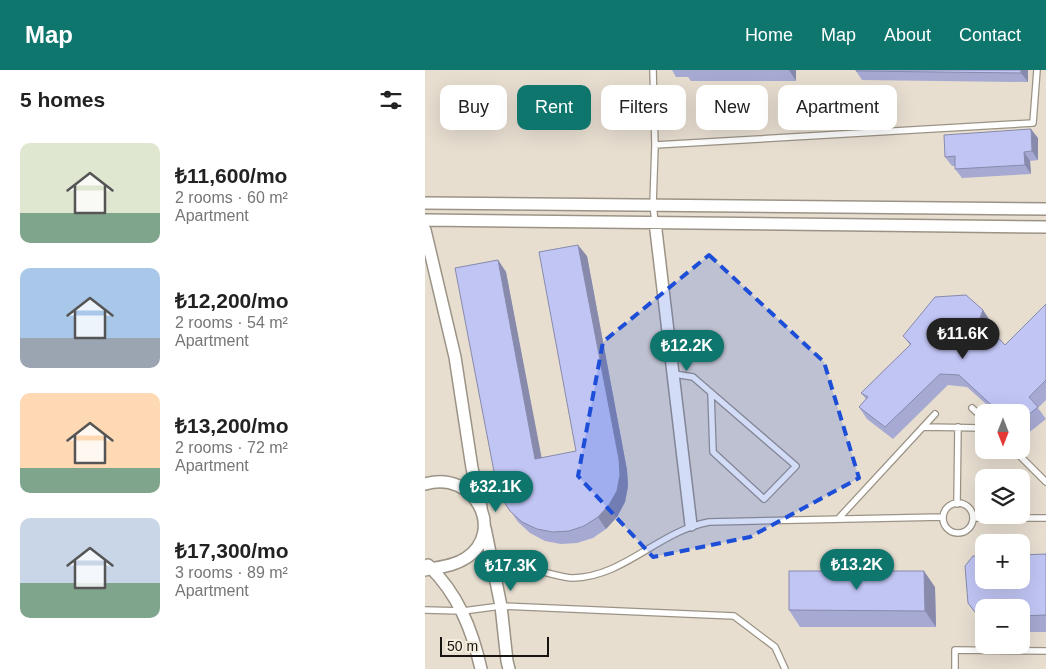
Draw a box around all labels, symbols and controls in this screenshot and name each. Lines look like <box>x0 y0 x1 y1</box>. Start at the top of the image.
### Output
text: Map <box>25 21 73 48</box>
text: Home <box>745 25 793 45</box>
text: Map <box>821 25 856 45</box>
text: About <box>884 25 931 45</box>
text: Contact <box>959 25 1021 45</box>
chip: Buy <box>440 85 507 130</box>
chip: Rent <box>517 85 591 130</box>
chip: Filters <box>601 85 686 130</box>
chip: New <box>696 85 768 130</box>
chip: Apartment <box>778 85 897 130</box>
icon: filters <box>377 86 405 114</box>
text: 5 homes <box>20 88 105 111</box>
icon: home <box>60 163 120 223</box>
text: ₺11,600/mo <box>175 164 287 187</box>
text: 2 rooms · 60 m² <box>175 189 288 206</box>
text: Apartment <box>175 207 249 224</box>
icon: home <box>60 288 120 348</box>
text: ₺12,200/mo <box>175 289 289 312</box>
text: 2 rooms · 54 m² <box>175 314 288 331</box>
pin: ₺11.6K <box>922 318 1004 360</box>
text: ₺11.6K <box>938 325 988 342</box>
pin: ₺12.2K <box>646 330 728 372</box>
text: Apartment <box>175 332 249 349</box>
text: ₺12.2K <box>661 337 713 354</box>
north arrow <box>975 404 1030 459</box>
map controls <box>975 404 1030 654</box>
icon: home <box>60 413 120 473</box>
text: ₺13,200/mo <box>175 414 289 437</box>
text: 2 rooms · 72 m² <box>175 439 288 456</box>
text: Apartment <box>175 457 249 474</box>
button: layers <box>975 469 1030 524</box>
pin: ₺32.1K <box>455 470 537 513</box>
text: ₺32.1K <box>470 478 522 495</box>
button: + <box>975 534 1030 589</box>
icon: home <box>60 538 120 598</box>
text: ₺17,300/mo <box>175 539 289 562</box>
pin: ₺13.2K <box>816 548 898 591</box>
pin: ₺17.3K <box>470 550 552 592</box>
text: ₺13.2K <box>831 556 883 573</box>
text: ₺17.3K <box>485 557 537 574</box>
text: 3 rooms · 89 m² <box>175 564 288 581</box>
text: Apartment <box>175 582 249 599</box>
button: − <box>975 599 1030 654</box>
scale bar <box>440 634 549 657</box>
text: 50 m <box>447 638 478 654</box>

